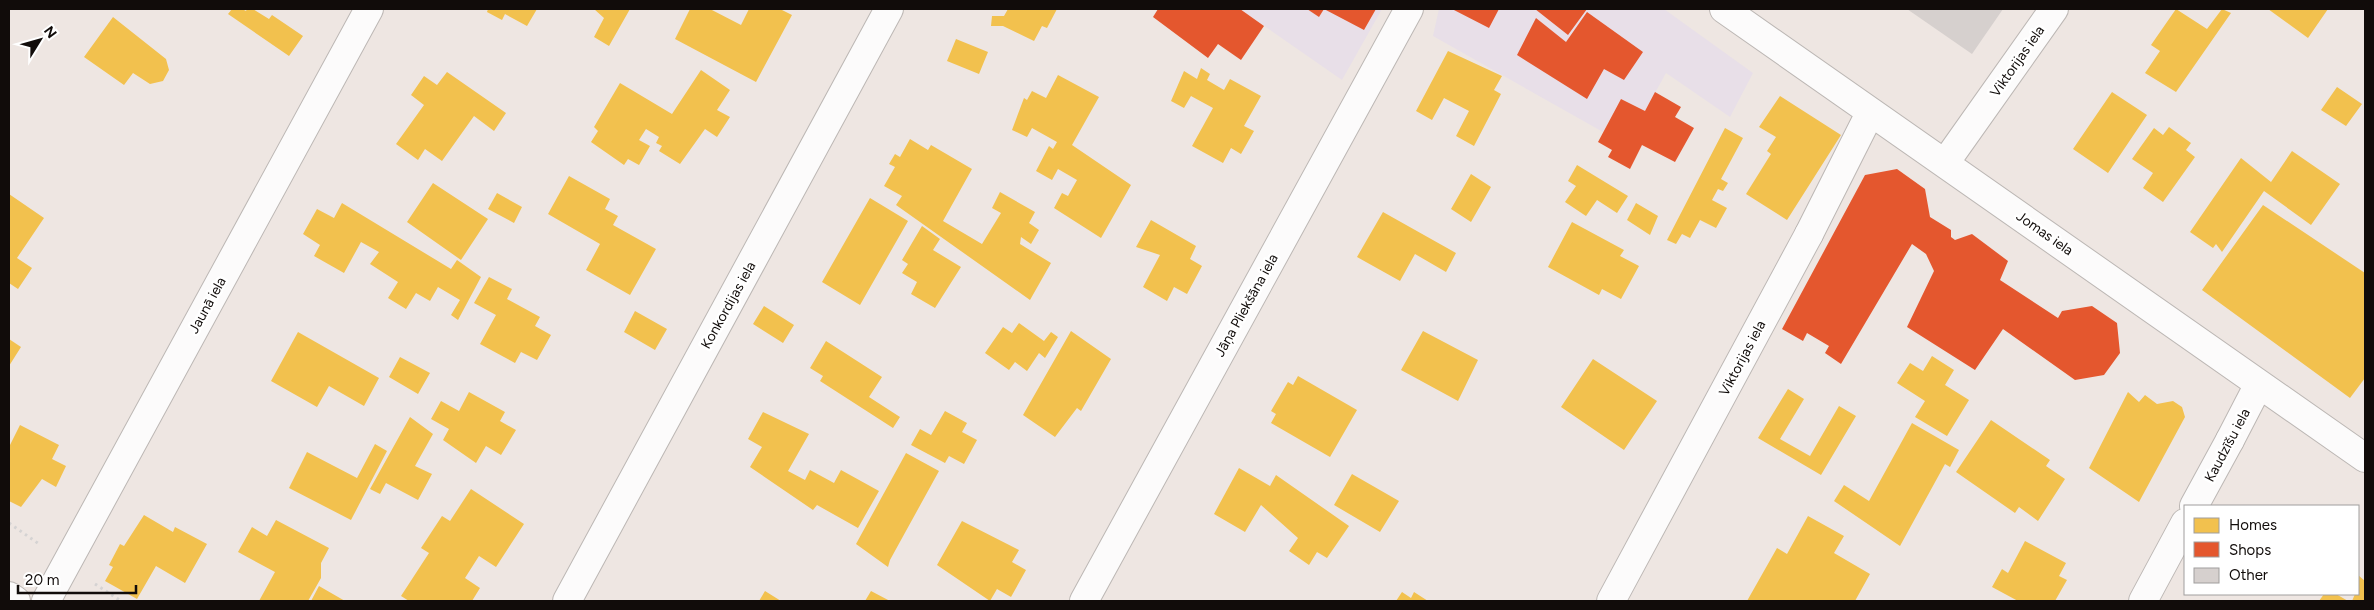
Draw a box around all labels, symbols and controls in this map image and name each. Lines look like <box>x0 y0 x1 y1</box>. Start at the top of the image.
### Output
north arrow <box>15 15 65 65</box>
street label: Viktorijas iela <box>1987 22 2048 100</box>
text: N <box>40 23 60 42</box>
street label: Jomas iela <box>2013 208 2076 259</box>
street label: Jāņa Pliekšāna iela <box>1211 251 1282 360</box>
street label: Konkordijas iela <box>697 259 759 352</box>
street label: Jaunā iela <box>185 274 230 336</box>
street label: Viktorijas iela <box>1715 318 1769 399</box>
street label: Kaudzīšu iela <box>2201 406 2254 485</box>
legend <box>2184 505 2359 595</box>
text: Homes <box>2229 516 2277 534</box>
text: Shops <box>2229 541 2271 559</box>
scale bar <box>18 562 135 594</box>
text: Other <box>2229 566 2268 584</box>
text: 20 m <box>25 571 59 589</box>

